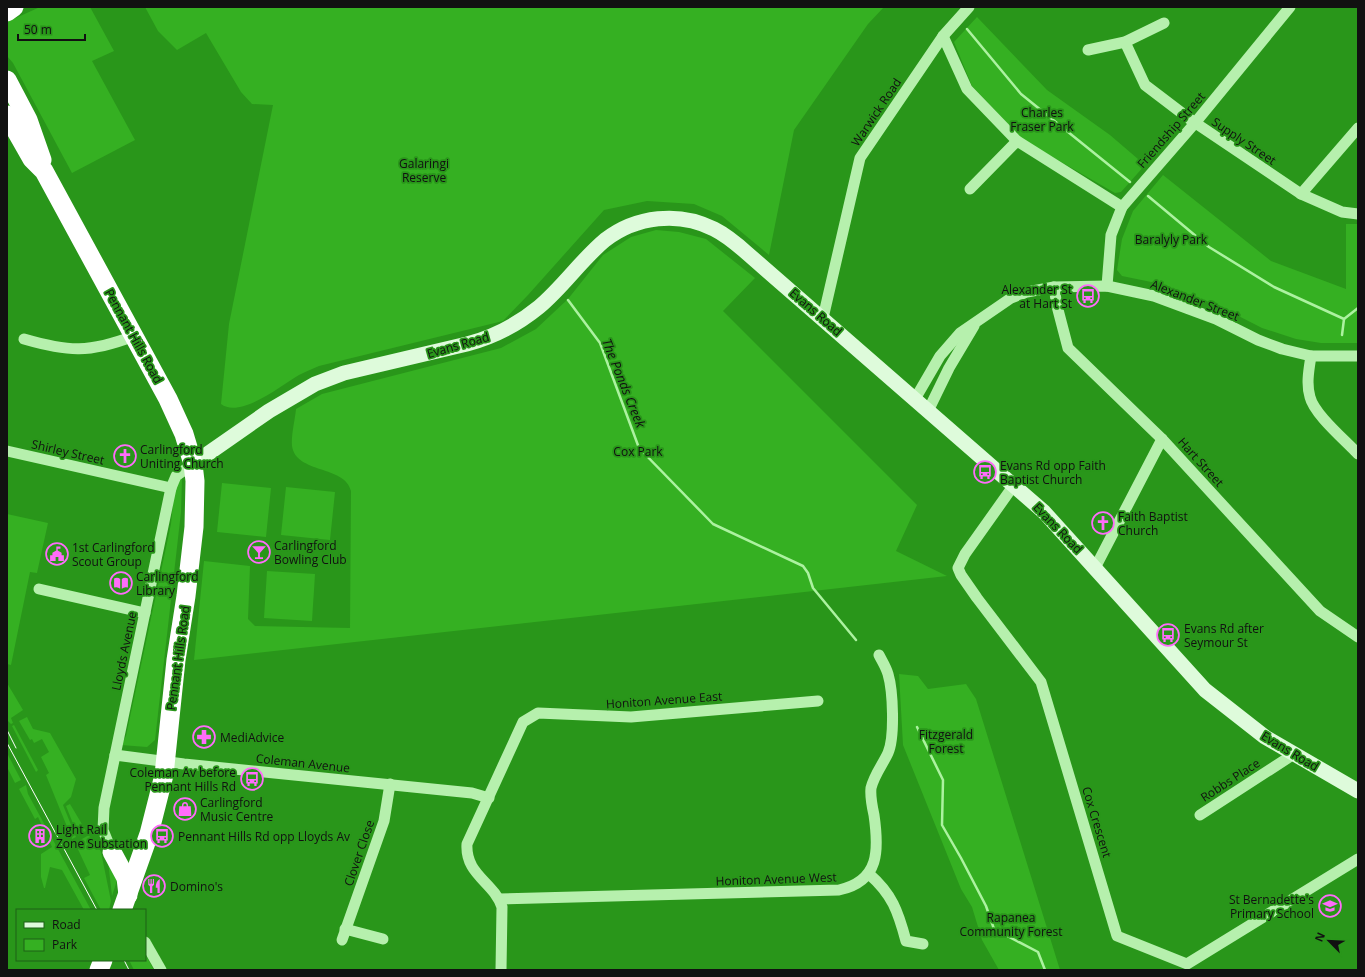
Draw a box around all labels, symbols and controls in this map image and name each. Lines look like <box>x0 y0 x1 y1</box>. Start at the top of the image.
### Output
scale bar <box>18 16 85 42</box>
text: 50 m <box>24 21 52 38</box>
street label: Warwick Road <box>847 75 905 149</box>
street label: Friendship Street <box>1133 88 1209 172</box>
park label: Charles Fraser Park <box>1010 104 1074 135</box>
street label: Supply Street <box>1208 113 1280 169</box>
park label: Galaringi Reserve <box>399 155 449 186</box>
park label: Baralyly Park <box>1135 231 1208 248</box>
street label: Alexander Street <box>1148 275 1242 325</box>
place label: Alexander St at Hart St <box>1001 281 1072 312</box>
bus stop icon: Alexander St at Hart St <box>1075 283 1101 309</box>
street label: Evans Road <box>786 285 846 339</box>
street label: Pennant Hills Road <box>101 286 167 386</box>
street label: Evans Road <box>425 328 491 362</box>
water label: The Ponds Creek <box>598 336 650 431</box>
street label: Hart Street <box>1174 434 1228 490</box>
street label: Shirley Street <box>30 435 106 469</box>
place label: Carlingford Uniting Church <box>140 441 224 472</box>
church icon: Carlingford Uniting Church <box>112 443 138 469</box>
park label: Cox Park <box>613 443 663 460</box>
place label: Evans Rd opp Faith Baptist Church <box>1000 457 1106 488</box>
bus stop icon: Evans Rd opp Faith Baptist Church <box>972 459 998 485</box>
street label: Evans Road <box>1030 499 1086 557</box>
place label: Faith Baptist Church <box>1118 508 1188 539</box>
church icon: Faith Baptist Church <box>1090 510 1116 536</box>
place label: Carlingford Bowling Club <box>274 537 347 568</box>
place label: 1st Carlingford Scout Group <box>72 539 155 570</box>
bar icon: Carlingford Bowling Club <box>246 539 272 565</box>
public building icon: 1st Carlingford Scout Group <box>44 541 70 567</box>
place label: Carlingford Library <box>136 568 199 599</box>
library icon: Carlingford Library <box>108 570 134 596</box>
street label: Pennant Hills Road <box>162 605 194 711</box>
street label: Lloyds Avenue <box>107 610 141 692</box>
place label: Evans Rd after Seymour St <box>1184 620 1264 651</box>
bus stop icon: Evans Rd after Seymour St <box>1155 622 1181 648</box>
street label: Honiton Avenue East <box>605 687 723 713</box>
pharmacy icon: MediAdvice <box>191 724 217 750</box>
park label: Fitzgerald Forest <box>919 726 973 757</box>
street label: Evans Road <box>1258 727 1322 775</box>
place label: MediAdvice <box>220 729 285 746</box>
street label: Coleman Avenue <box>255 750 351 776</box>
street label: Robbs Place <box>1197 754 1263 806</box>
place label: Coleman Av before Pennant Hills Rd <box>130 764 236 795</box>
bus stop icon: Coleman Av before Pennant Hills Rd <box>239 766 265 792</box>
street label: Cox Crescent <box>1078 785 1116 859</box>
place label: Carlingford Music Centre <box>200 794 274 825</box>
shop icon: Carlingford Music Centre <box>172 796 198 822</box>
street label: Clover Close <box>340 817 378 888</box>
place label: Light Rail Zone Substation <box>56 821 147 852</box>
building icon: Light Rail Zone Substation <box>27 823 53 849</box>
bus stop icon: Pennant Hills Rd opp Lloyds Av <box>149 823 175 849</box>
place label: Pennant Hills Rd opp Lloyds Av <box>178 828 350 845</box>
street label: Honiton Avenue West <box>715 868 837 890</box>
restaurant icon: Domino's <box>141 873 167 899</box>
place label: Domino's <box>170 878 223 895</box>
place label: St Bernadette's Primary School <box>1229 891 1314 922</box>
school or university icon: St Bernadette's Primary School <box>1317 893 1343 919</box>
legend <box>16 909 146 961</box>
park label: Rapanea Community Forest <box>959 909 1063 940</box>
text: Road <box>52 916 81 933</box>
north arrow <box>1309 921 1349 961</box>
text: N <box>1311 930 1328 944</box>
text: Park <box>52 936 78 953</box>

